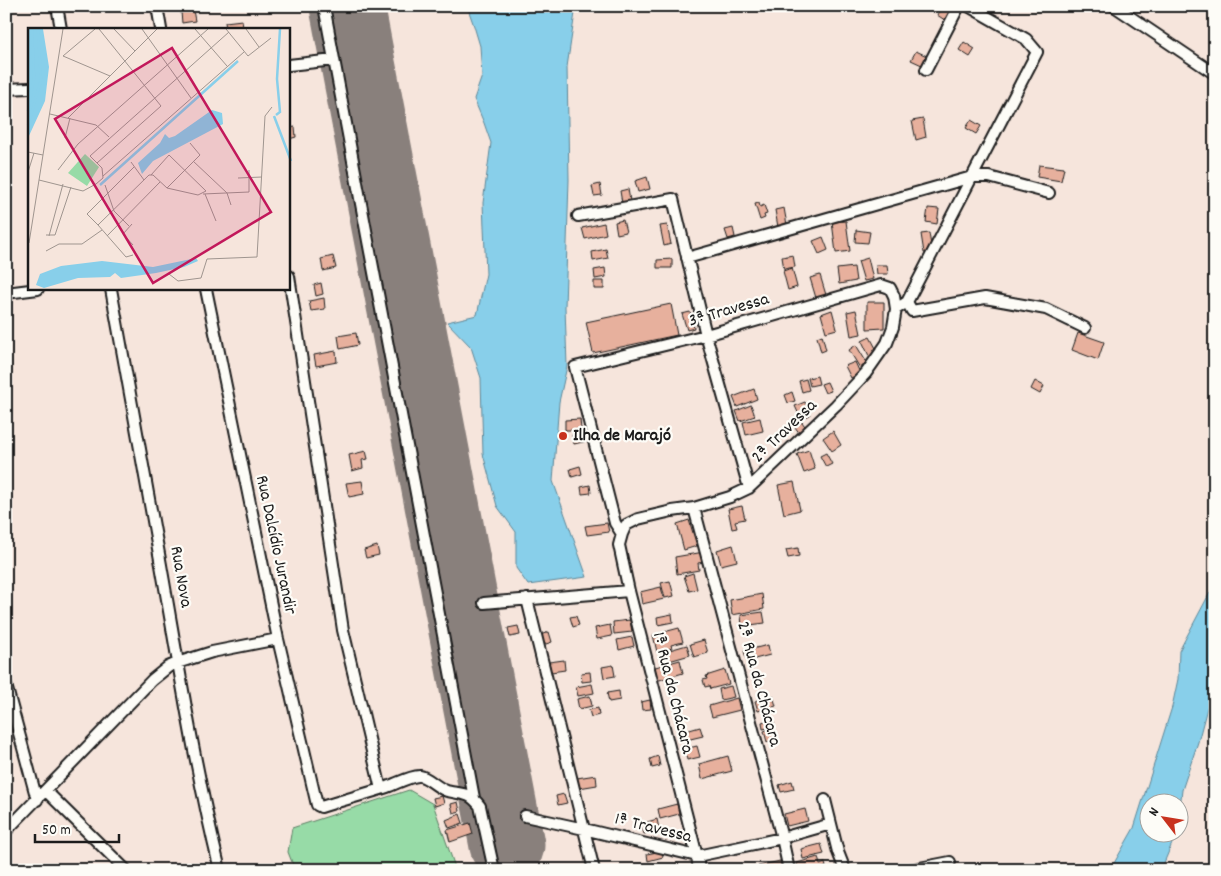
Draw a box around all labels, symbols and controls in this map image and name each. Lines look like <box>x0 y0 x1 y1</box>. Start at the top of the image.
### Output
inset map <box>28 28 290 290</box>
street label: 3ª Travessa <box>686 287 773 334</box>
street label: 2ª Travessa <box>747 394 824 470</box>
place label: Ilha de Marajó <box>573 424 671 449</box>
marker: Ilha de Marajó <box>557 430 569 442</box>
street label: Rua Dalcídio Jurandir <box>248 473 302 617</box>
street label: Rua Nova <box>162 544 198 610</box>
street label: 2ª Rua da Chácara <box>729 619 787 750</box>
street label: 1ª Rua da Chácara <box>645 630 699 757</box>
north arrow <box>1138 794 1188 844</box>
text: N <box>1144 804 1165 820</box>
street label: 1ª Travessa <box>612 807 695 851</box>
scale bar <box>35 811 119 843</box>
text: 50 m <box>42 820 71 842</box>

